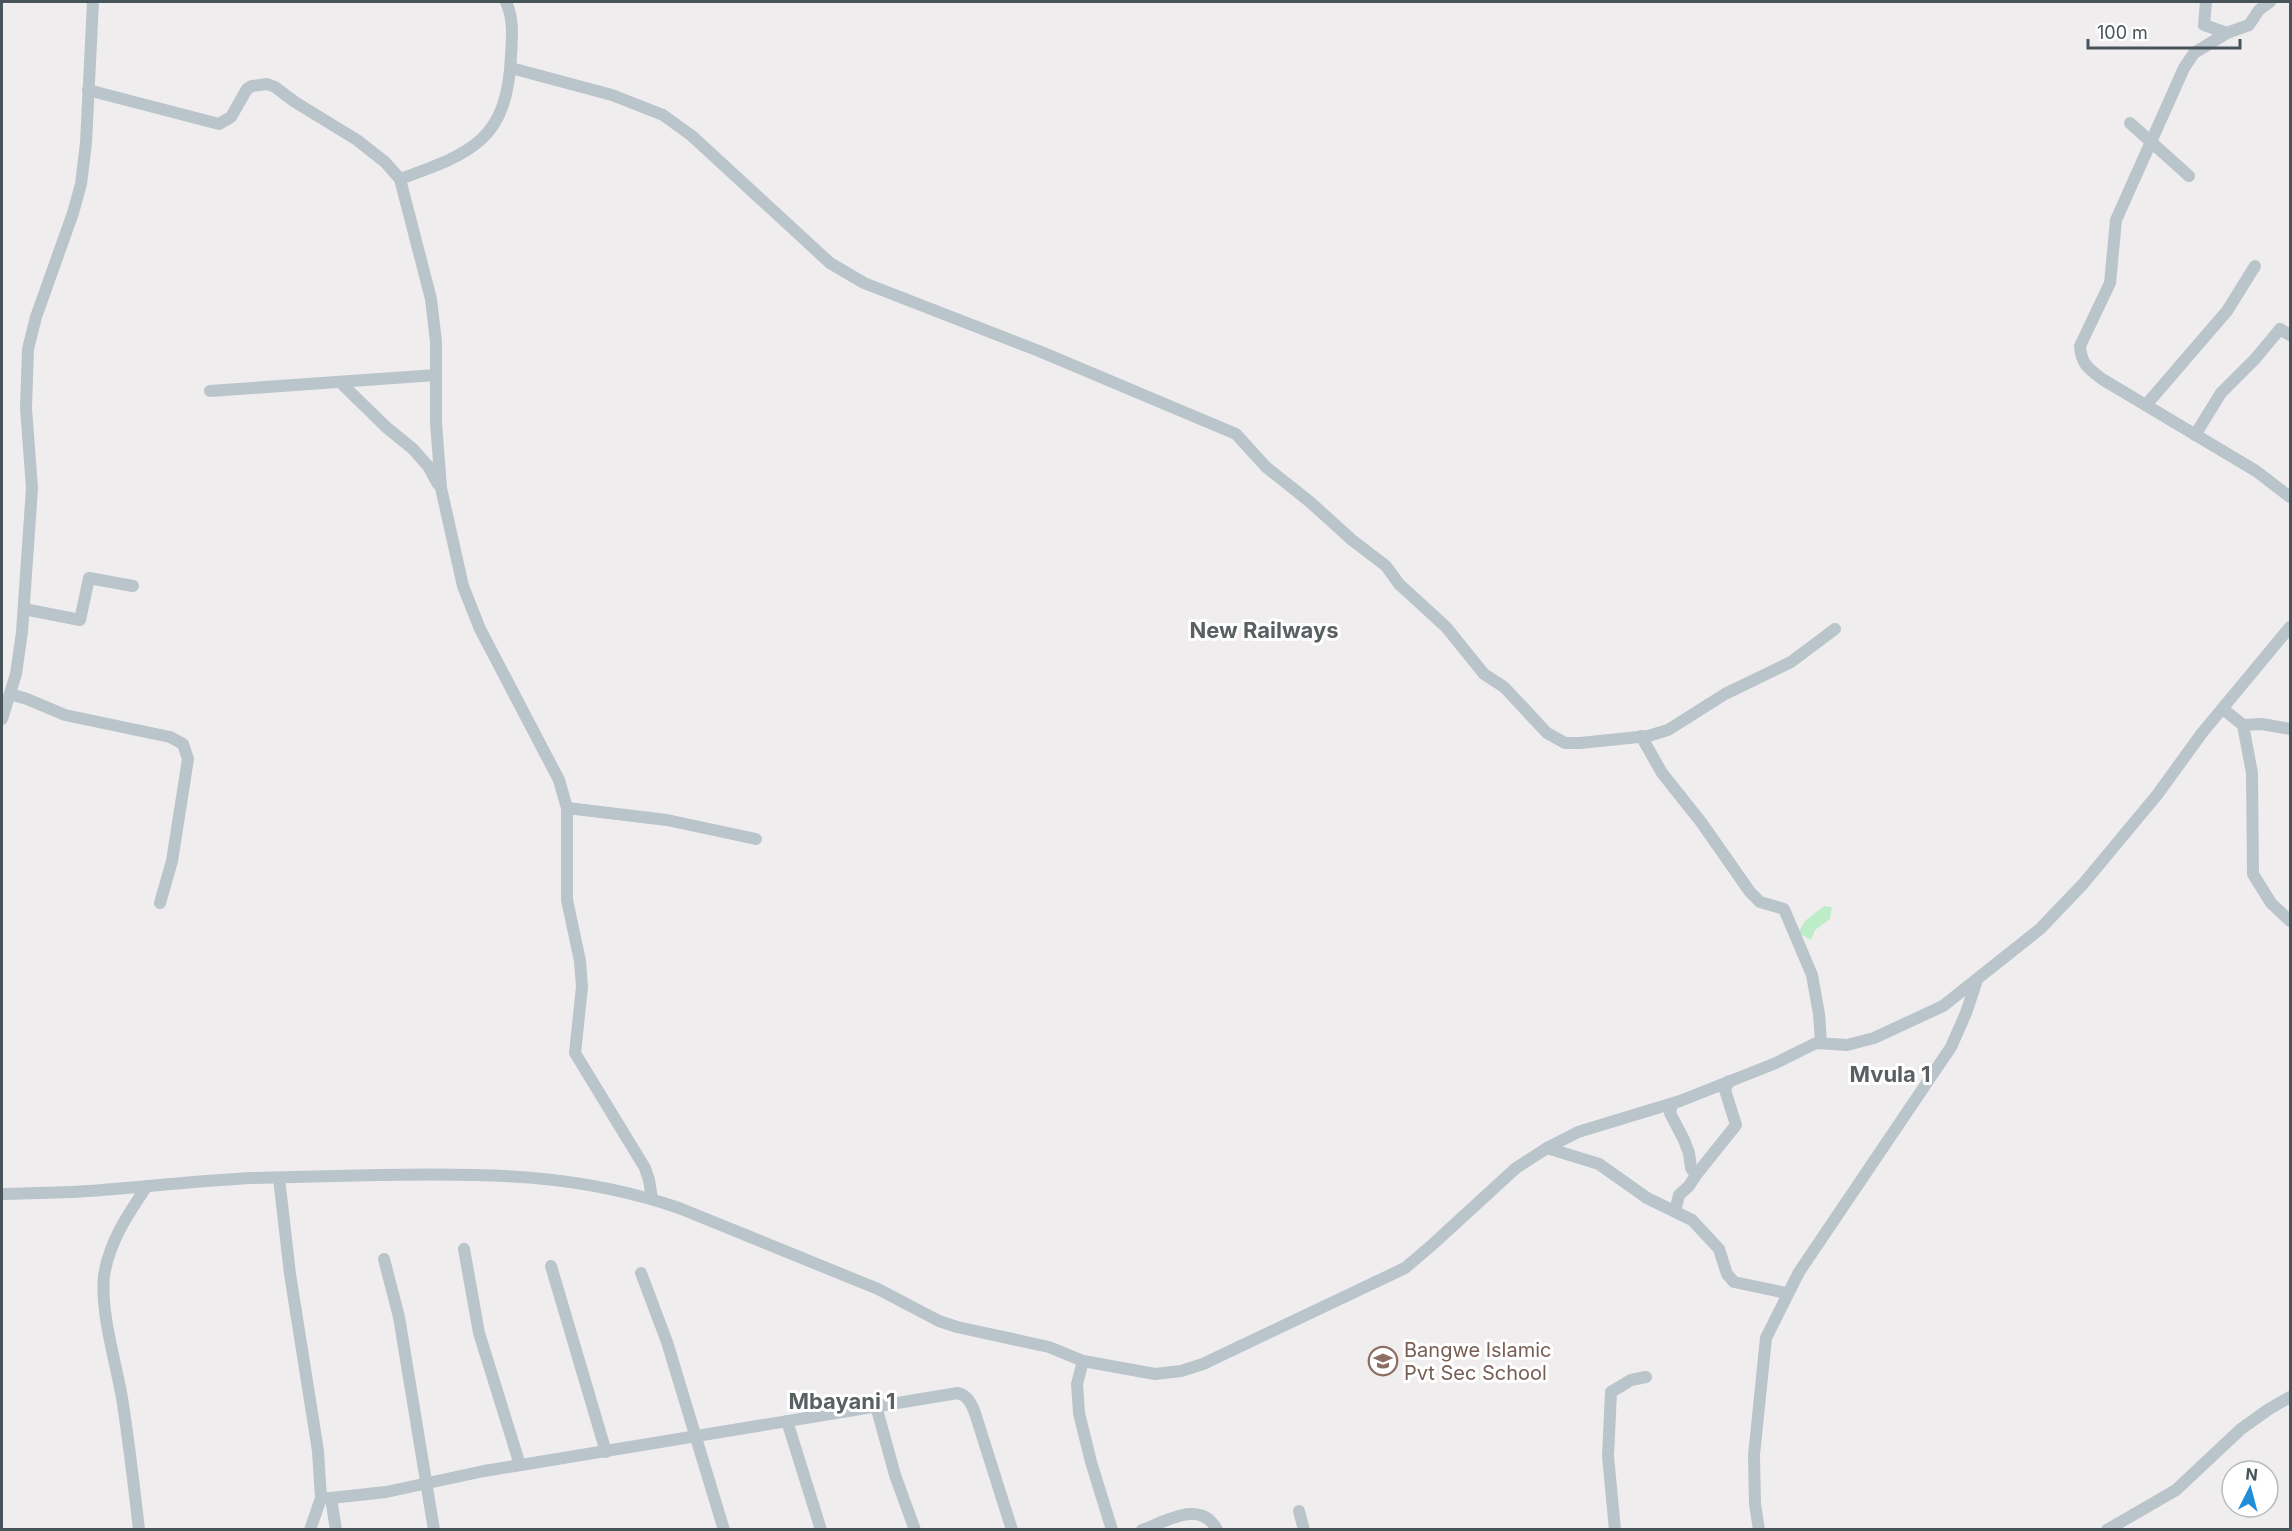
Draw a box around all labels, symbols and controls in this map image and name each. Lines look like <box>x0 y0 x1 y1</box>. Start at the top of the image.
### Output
scale bar <box>2088 12 2240 50</box>
text: 100 m <box>2097 22 2148 43</box>
district label: New Railways <box>1189 617 1339 643</box>
district label: Mvula 1 <box>1849 1061 1931 1087</box>
place label: Bangwe Islamic Pvt Sec School <box>1404 1338 1551 1385</box>
school or university icon: Bangwe Islamic Pvt Sec School <box>1367 1345 1399 1377</box>
district label: Mbayani 1 <box>788 1388 896 1414</box>
north arrow <box>2220 1459 2280 1519</box>
text: N <box>2244 1463 2259 1485</box>

